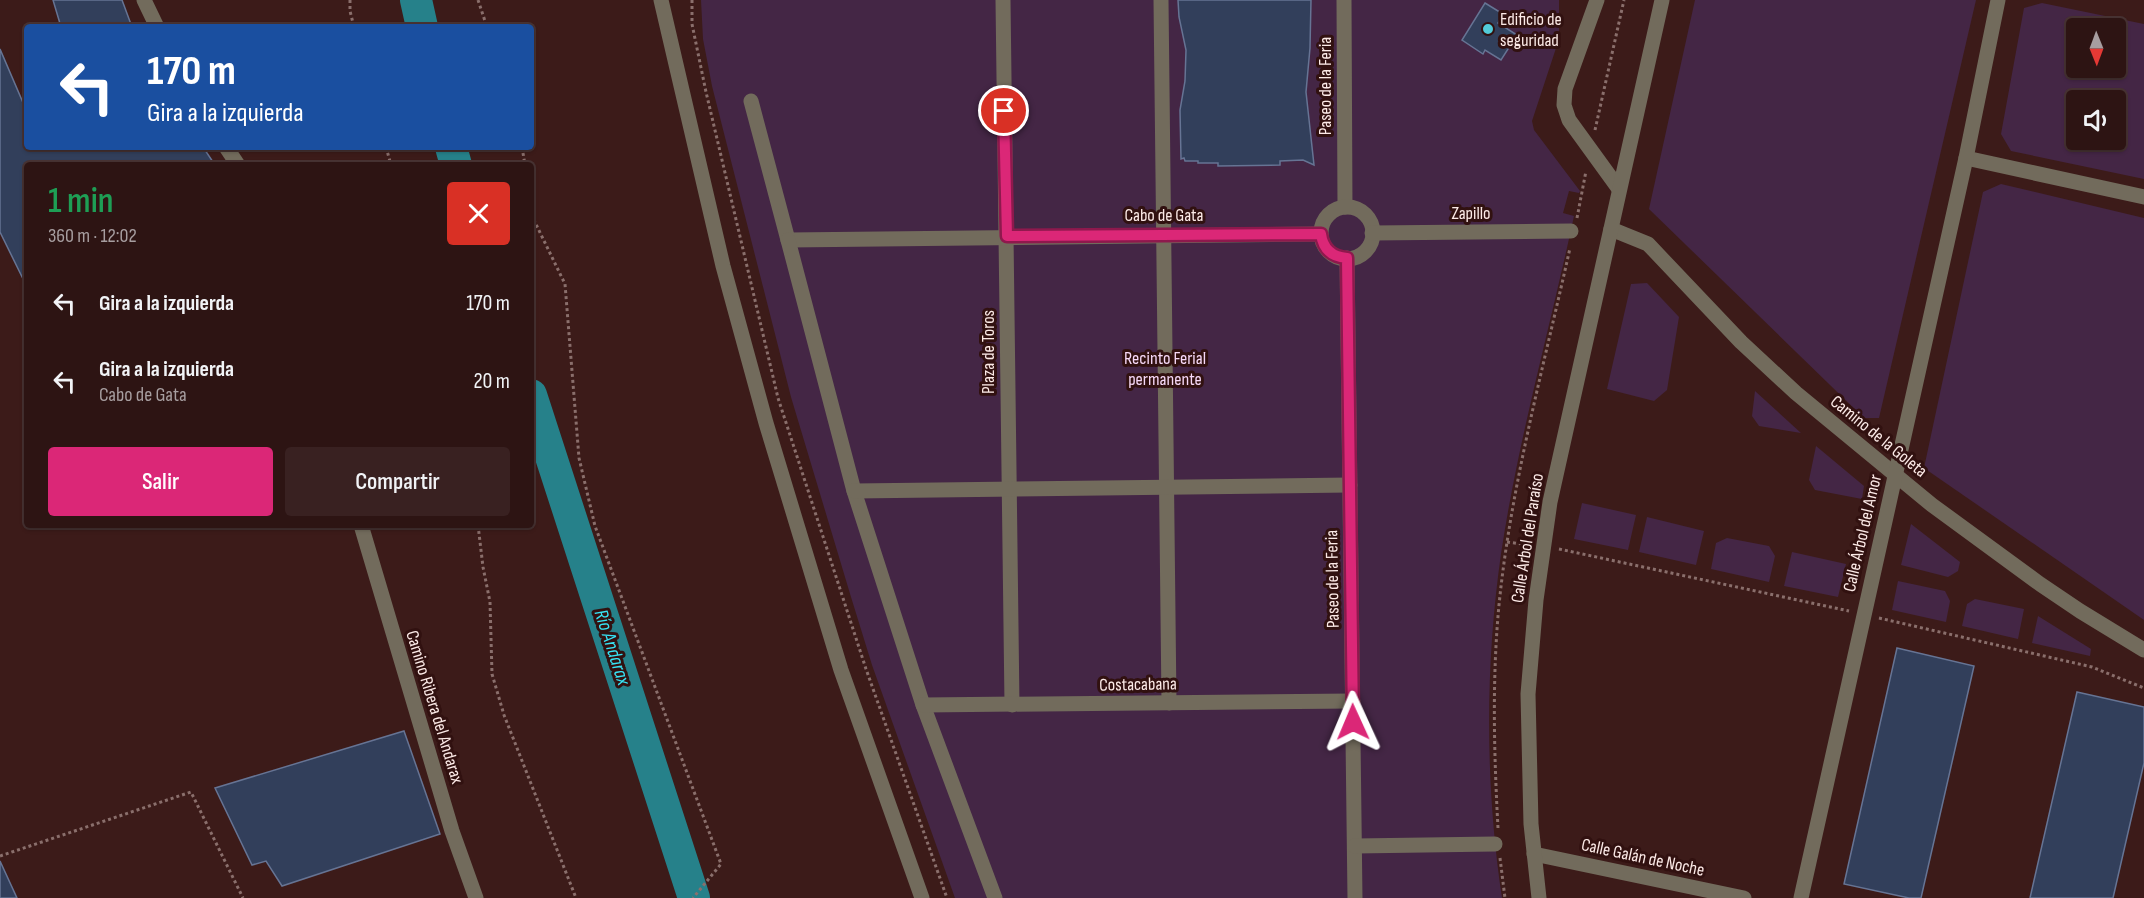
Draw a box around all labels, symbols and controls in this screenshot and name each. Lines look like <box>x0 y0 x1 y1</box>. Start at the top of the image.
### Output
place label: Edificio de seguridad <box>1500 9 1562 51</box>
north arrow <box>2066 18 2126 78</box>
map controls <box>2066 18 2126 150</box>
marker: Edificio de seguridad <box>1481 22 1495 36</box>
street label: Paseo de la Feria <box>1315 37 1336 135</box>
text: 170 m <box>147 46 236 97</box>
icon: left <box>48 48 126 126</box>
pin <box>978 85 1029 136</box>
button: sound <box>2066 90 2126 150</box>
icon: arrive <box>987 94 1020 127</box>
text: Gira a la izquierda <box>147 97 304 129</box>
text: 1 min <box>48 180 113 223</box>
button: close <box>447 182 510 245</box>
street label: Zapillo <box>1451 203 1491 224</box>
street label: Cabo de Gata <box>1125 205 1204 226</box>
text: 360 m · 12:02 <box>48 224 137 248</box>
icon: left <box>48 287 81 320</box>
text: Gira a la izquierda <box>99 290 234 317</box>
text: 170 m <box>466 290 510 317</box>
street label: Plaza de Toros <box>978 310 999 394</box>
park label: Recinto Ferial permanente <box>1124 348 1206 390</box>
text: Gira a la izquierda <box>99 356 234 383</box>
icon: left <box>48 365 81 398</box>
text: 20 m <box>474 368 510 395</box>
text: Cabo de Gata <box>99 383 187 407</box>
street label: Camino de la Goleta <box>1826 391 1931 482</box>
button: Salir <box>48 447 273 516</box>
button: Compartir <box>285 447 510 516</box>
street label: Calle Árbol del Paraíso <box>1507 472 1548 604</box>
street label: Calle Árbol del Amor <box>1839 472 1886 594</box>
street label: Paseo de la Feria <box>1321 530 1344 628</box>
water label: Río Andarax <box>589 606 636 689</box>
street label: Camino Ribera del Andarax <box>401 628 468 786</box>
street label: Costacabana <box>1099 673 1177 696</box>
position arrow <box>1321 690 1385 754</box>
street label: Calle Galán de Noche <box>1579 834 1706 881</box>

